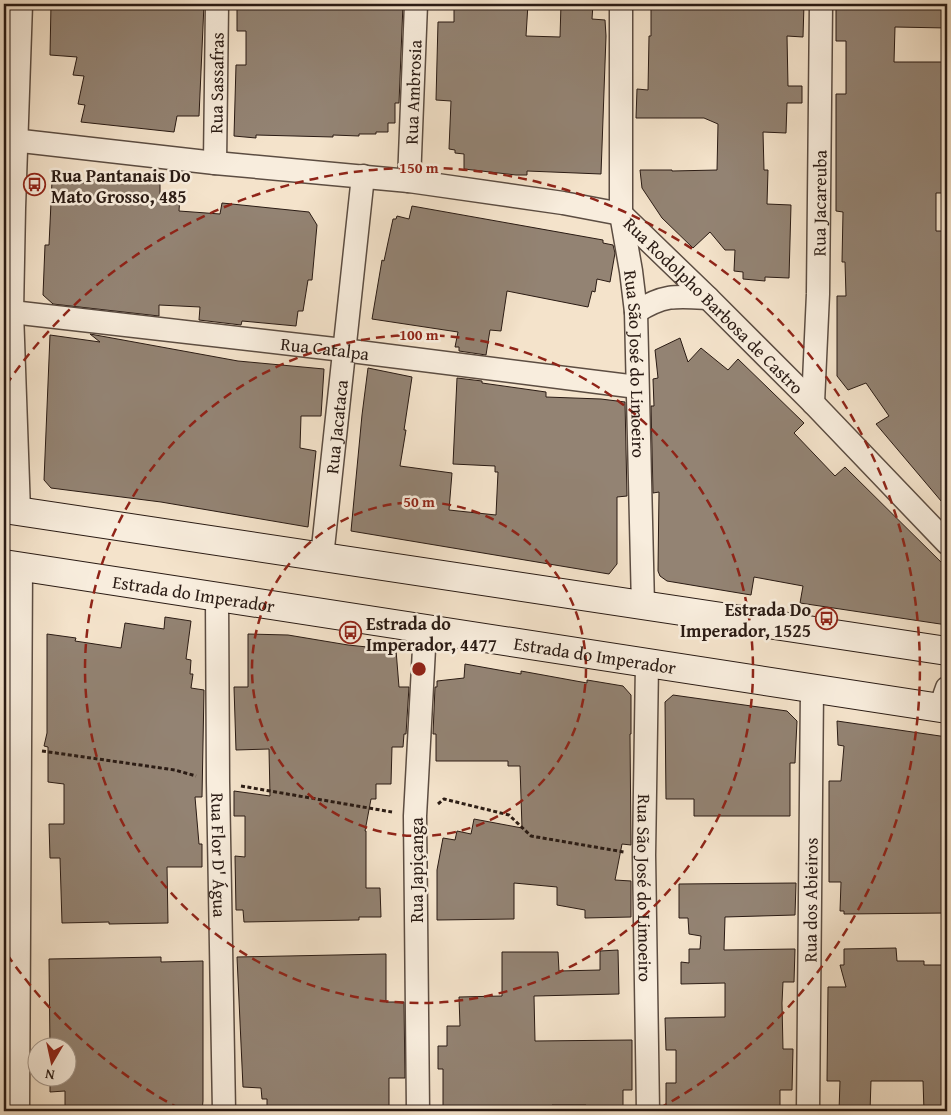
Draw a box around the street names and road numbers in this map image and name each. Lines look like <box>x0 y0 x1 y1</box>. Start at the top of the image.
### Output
street label: Rua Sassafras <box>202 32 230 134</box>
street label: Rua Ambrosia <box>397 39 428 145</box>
street label: Rua Jacareuba <box>805 149 833 257</box>
street label: Rua Rodolpho Barbosa de Castro <box>618 210 810 400</box>
street label: Rua São José do Limoeiro <box>618 269 653 458</box>
street label: Rua Catalpa <box>279 329 371 367</box>
street label: Rua Jacataca <box>318 378 355 475</box>
street label: Estrada do Imperador <box>111 567 277 619</box>
street label: Estrada do Imperador <box>512 629 679 681</box>
street label: Rua Flor D' Água <box>205 792 234 918</box>
street label: Rua São José do Limoeiro <box>630 794 659 982</box>
street label: Rua Japiçanga <box>403 817 430 923</box>
street label: Rua dos Abieiros <box>796 837 824 963</box>

